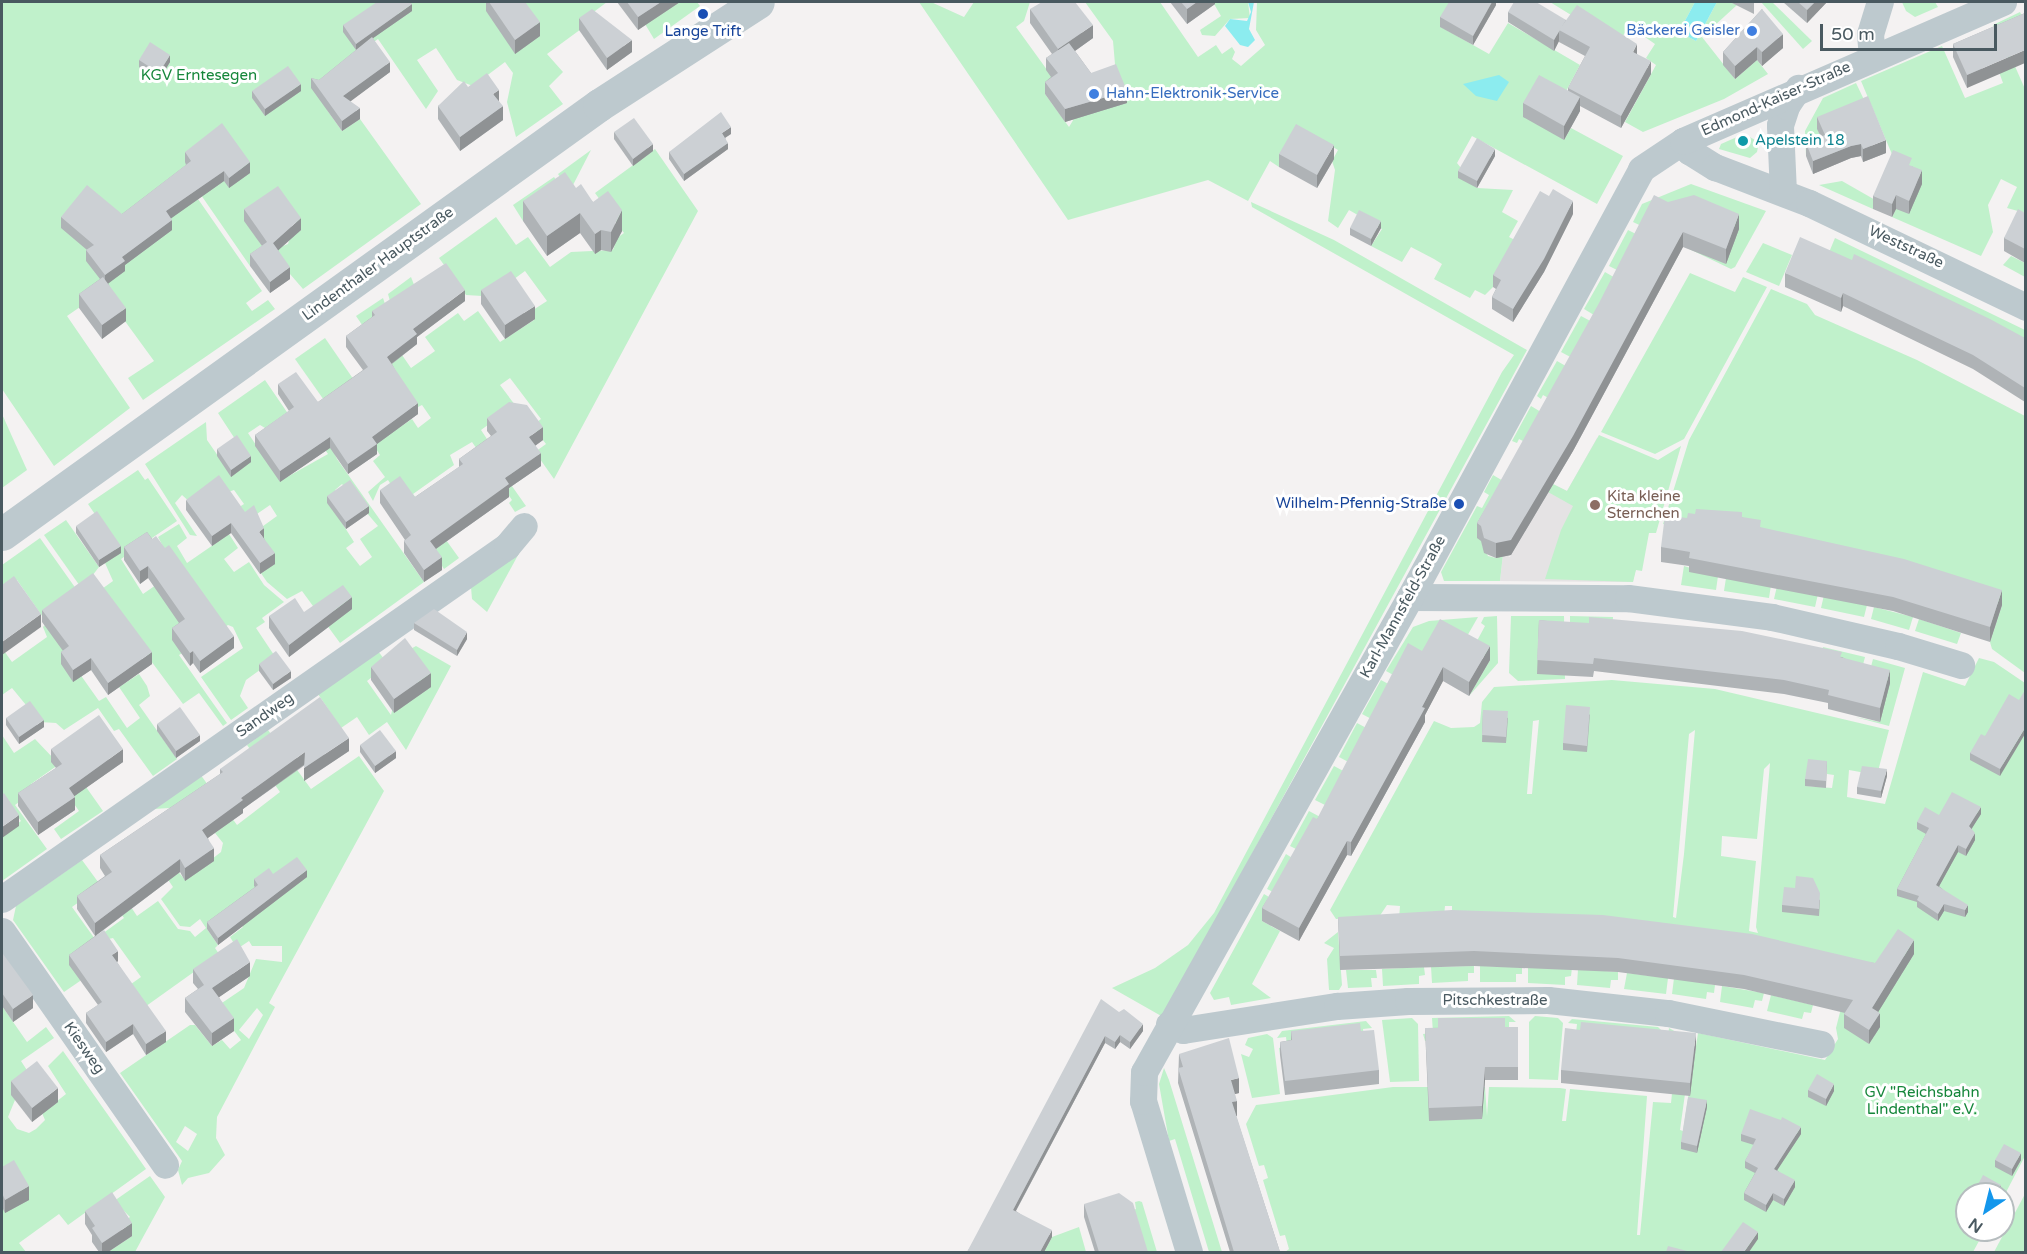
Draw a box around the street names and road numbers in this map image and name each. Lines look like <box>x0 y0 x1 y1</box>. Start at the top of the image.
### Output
street label: Edmond-Kaiser-Straße <box>1699 58 1853 140</box>
street label: Lindenthaler Hauptstraße <box>299 203 457 325</box>
street label: Weststraße <box>1866 222 1946 272</box>
street label: Karl-Mannsfeld-Straße <box>1356 533 1450 681</box>
street label: Sandweg <box>233 689 297 741</box>
street label: Pitschkestraße <box>1443 992 1547 1010</box>
street label: Kiesweg <box>60 1019 108 1077</box>

